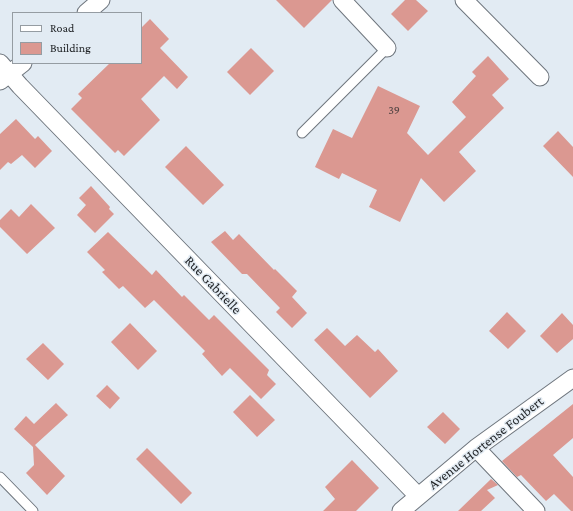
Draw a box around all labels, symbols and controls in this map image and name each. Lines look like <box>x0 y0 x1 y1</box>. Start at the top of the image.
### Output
legend <box>12 12 142 64</box>
text: Road <box>50 21 74 35</box>
text: Building <box>50 41 91 55</box>
house number: 39 <box>388 103 400 117</box>
street label: Rue Gabrielle <box>181 252 245 318</box>
street label: Avenue Hortense Foubert <box>425 393 547 493</box>

